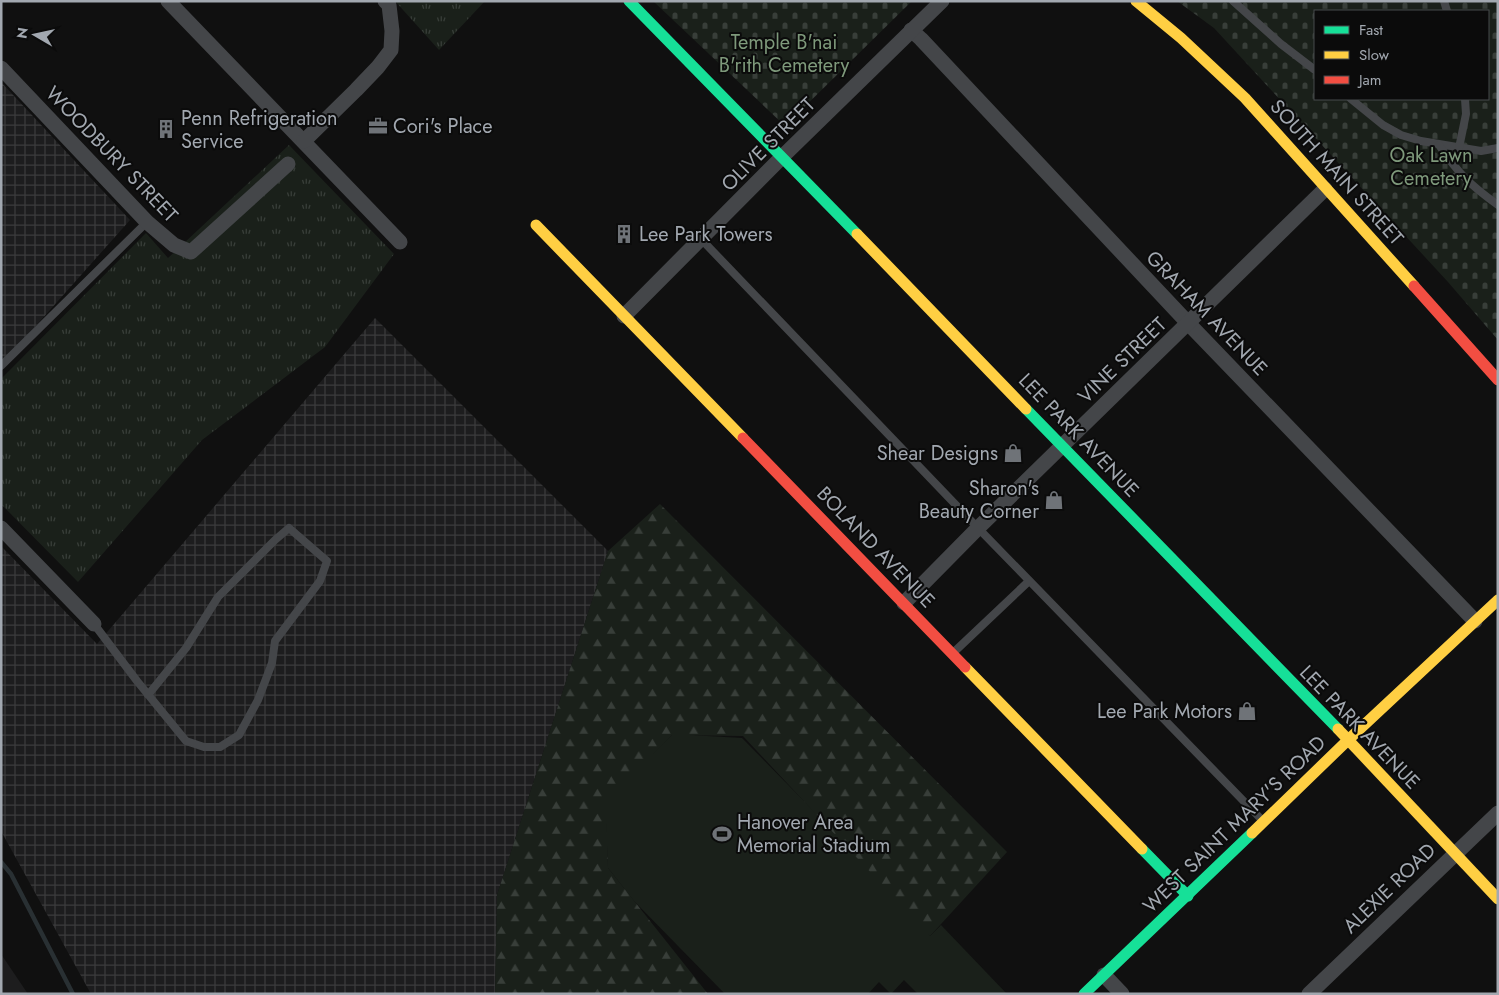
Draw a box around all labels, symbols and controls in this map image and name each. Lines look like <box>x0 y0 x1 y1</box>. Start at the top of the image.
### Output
north arrow <box>10 10 60 60</box>
legend <box>1314 10 1489 100</box>
text: Fast <box>1359 19 1383 41</box>
text: N <box>11 26 33 40</box>
park label: Temple B'nai B'rith Cemetery <box>719 28 849 80</box>
text: Slow <box>1359 44 1390 66</box>
text: Jam <box>1357 69 1382 91</box>
street label: WOODBURY STREET <box>39 80 185 230</box>
street label: OLIVE STREET <box>715 90 822 198</box>
street label: SOUTH MAIN STREET <box>1263 93 1411 252</box>
place label: Penn Refrigeration Service <box>181 104 338 156</box>
place label: Cori's Place <box>393 112 492 141</box>
office icon: Cori's Place <box>367 115 389 137</box>
building icon: Penn Refrigeration Service <box>155 118 177 140</box>
park label: Oak Lawn Cemetery <box>1390 141 1472 193</box>
place label: Lee Park Towers <box>639 220 773 249</box>
building icon: Lee Park Towers <box>613 223 635 245</box>
street label: GRAHAM AVENUE <box>1139 244 1274 382</box>
street label: VINE STREET <box>1071 310 1174 410</box>
street label: LEE PARK AVENUE <box>1012 367 1146 504</box>
place label: Shear Designs <box>877 439 998 468</box>
shop icon: Shear Designs <box>1002 442 1024 464</box>
place label: Sharon's Beauty Corner <box>919 474 1039 526</box>
street label: BOLAND AVENUE <box>810 480 941 615</box>
shop icon: Sharon's Beauty Corner <box>1043 489 1065 511</box>
street label: LEE PARK AVENUE <box>1293 659 1427 796</box>
place label: Lee Park Motors <box>1097 697 1232 726</box>
shop icon: Lee Park Motors <box>1236 700 1258 722</box>
street label: WEST SAINT MARY'S ROAD <box>1136 729 1332 920</box>
place label: Hanover Area Memorial Stadium <box>737 808 890 860</box>
sports icon: Hanover Area Memorial Stadium <box>711 823 733 845</box>
street label: ALEXIE ROAD <box>1336 836 1442 940</box>

